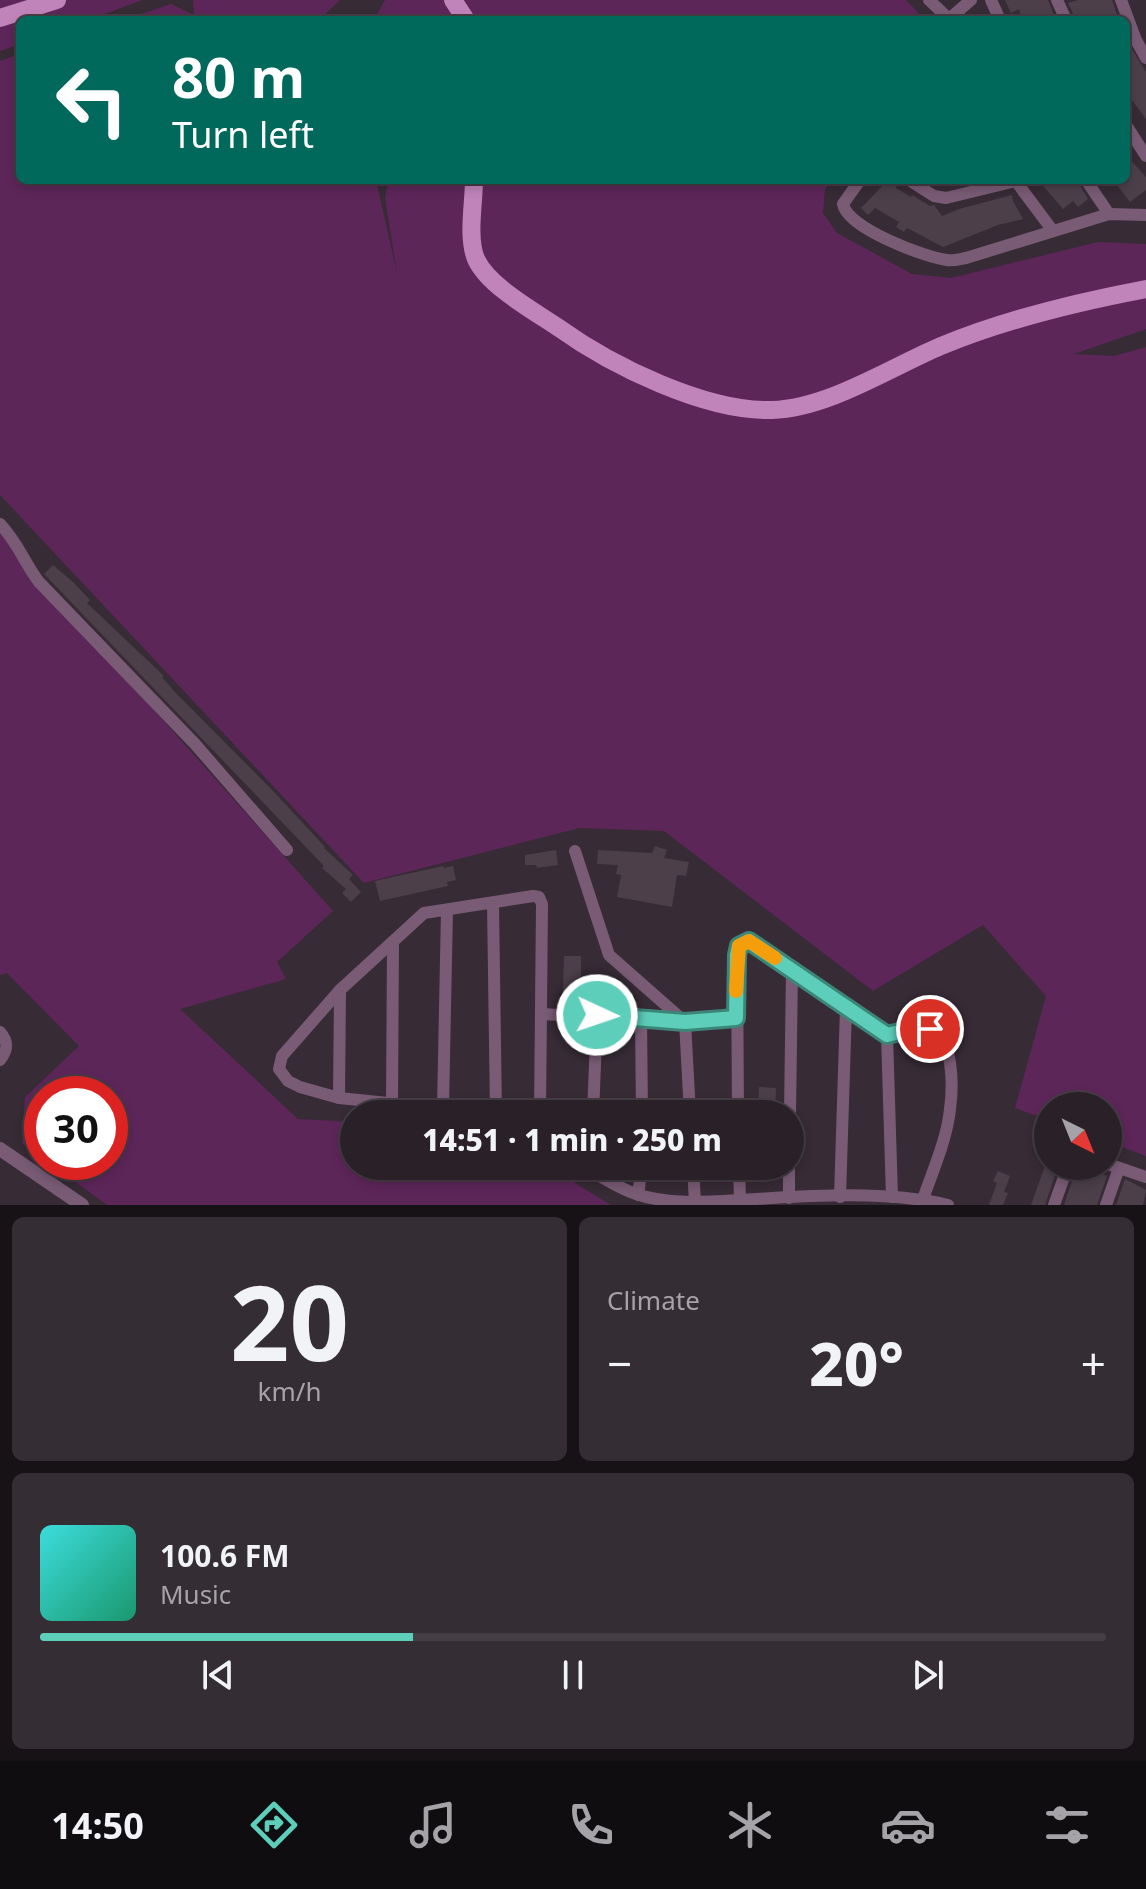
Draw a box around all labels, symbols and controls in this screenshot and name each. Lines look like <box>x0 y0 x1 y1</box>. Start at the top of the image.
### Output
text: 80 m <box>172 38 305 114</box>
icon: left <box>40 48 144 152</box>
text: Turn left <box>172 110 314 159</box>
position arrow <box>555 973 639 1057</box>
pin <box>896 995 964 1063</box>
icon: arrive <box>908 1007 952 1051</box>
speed limit sign: 30 <box>24 1076 128 1180</box>
north arrow <box>1034 1092 1122 1180</box>
map controls <box>1034 1092 1122 1180</box>
text: 14:51 · 1 min · 250 m <box>422 1119 722 1160</box>
text: 20 <box>230 1250 349 1391</box>
text: Climate <box>607 1282 700 1318</box>
text: 20° <box>809 1322 904 1404</box>
text: − <box>607 1333 632 1393</box>
text: + <box>1081 1333 1106 1393</box>
text: km/h <box>258 1373 321 1409</box>
text: 100.6 FM <box>160 1535 290 1576</box>
text: Music <box>160 1576 231 1612</box>
icon: previous <box>196 1653 240 1697</box>
icon: pause <box>551 1653 595 1697</box>
icon: next <box>906 1653 950 1697</box>
icon: directions <box>246 1797 302 1853</box>
icon: music <box>405 1797 461 1853</box>
icon: phone <box>563 1797 619 1853</box>
icon: climate <box>722 1797 778 1853</box>
icon: car <box>880 1797 936 1853</box>
icon: filters <box>1039 1797 1095 1853</box>
text: 14:50 <box>51 1801 144 1850</box>

